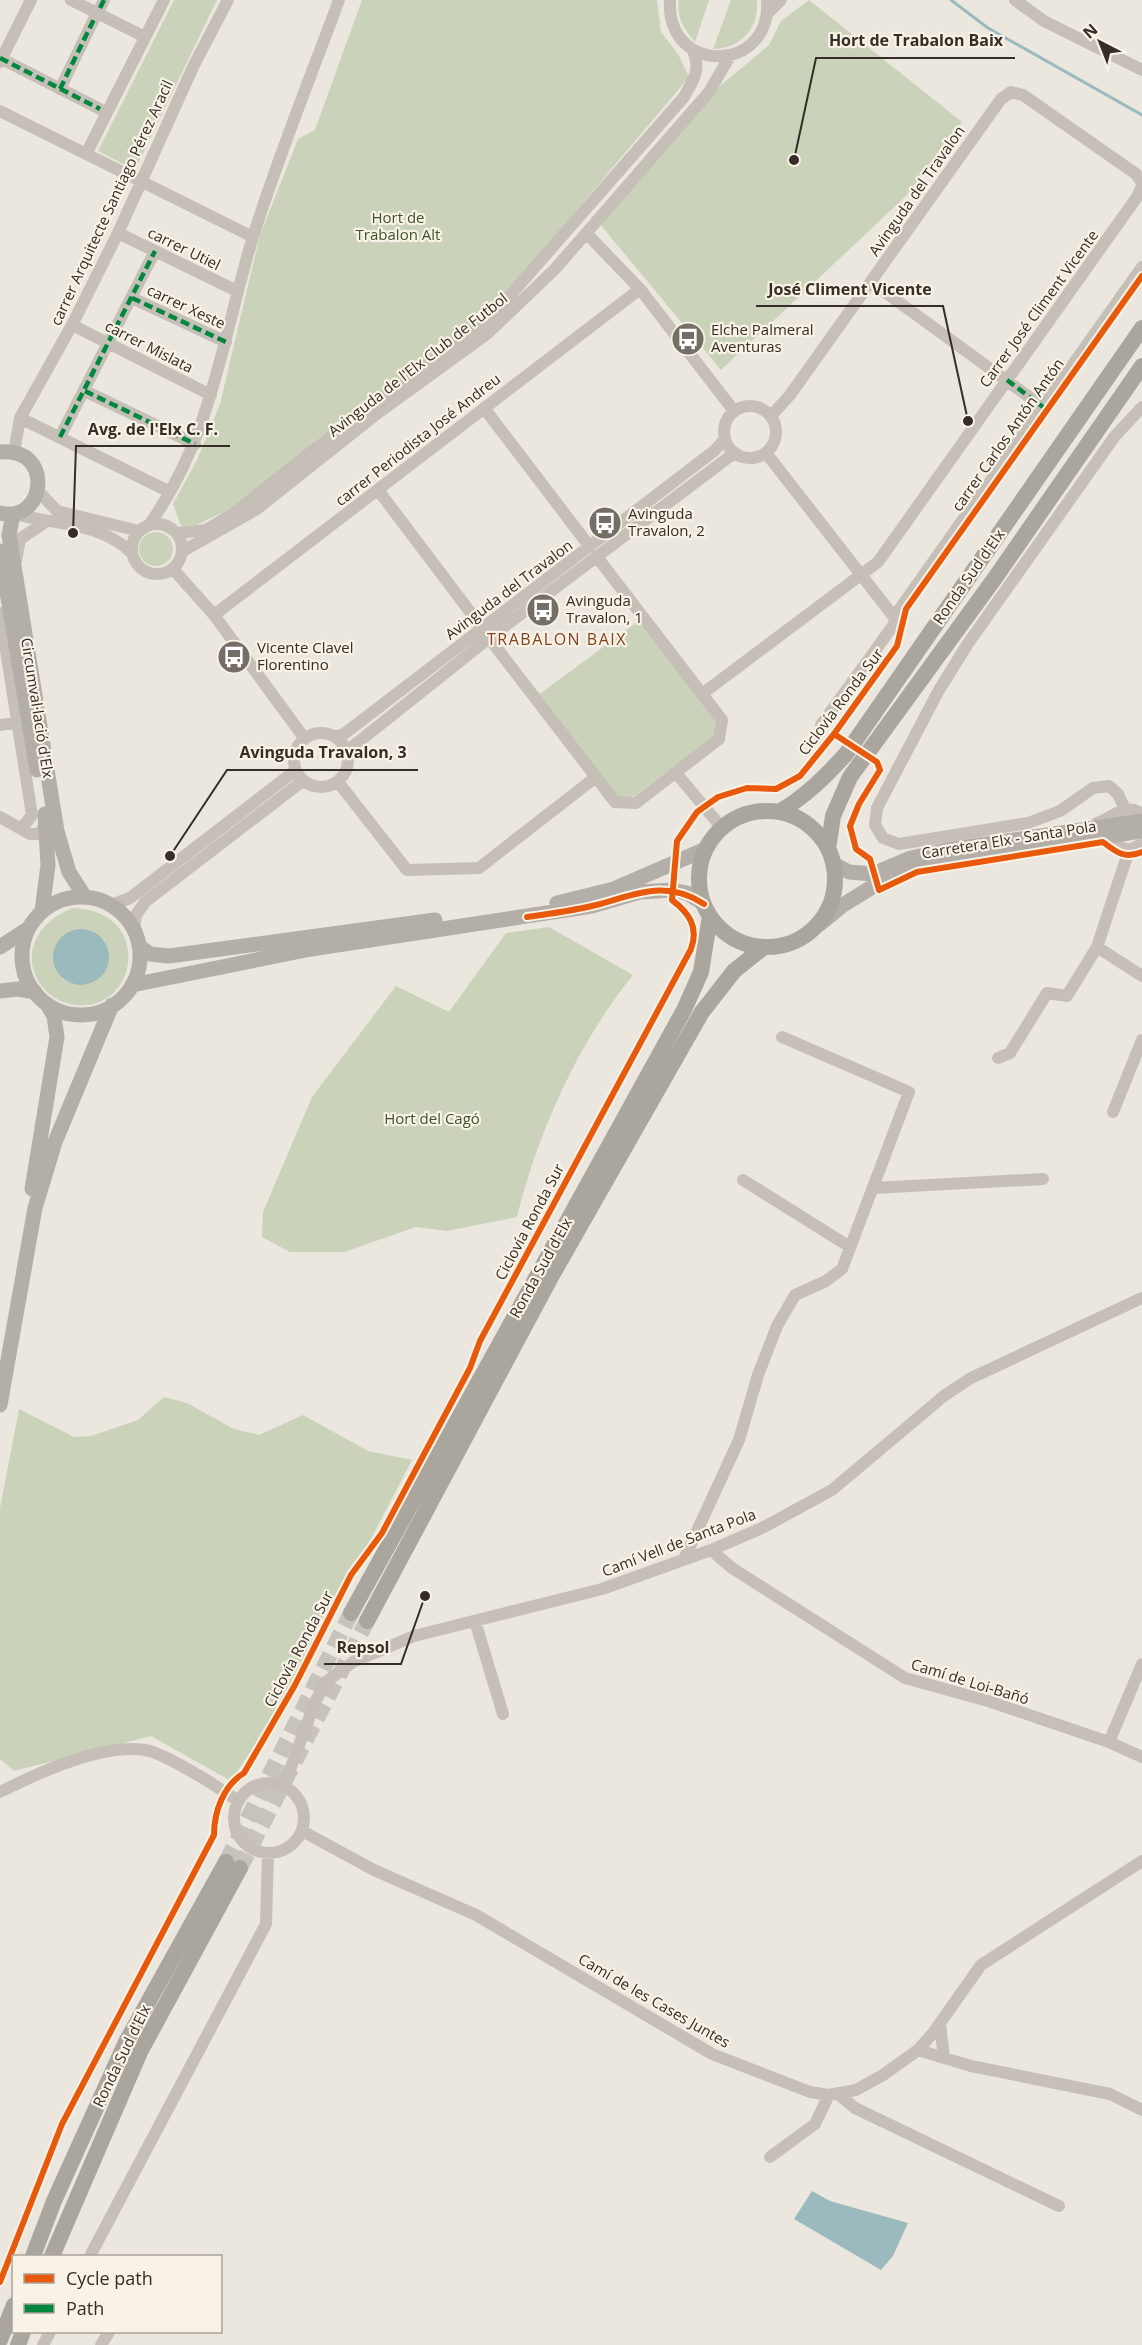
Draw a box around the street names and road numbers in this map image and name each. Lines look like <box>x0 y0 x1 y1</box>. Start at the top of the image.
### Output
street label: carrer Arquitecte Santiago Pérez Aracil <box>45 77 177 329</box>
street label: Avinguda del Travalon <box>864 121 969 259</box>
street label: carrer Utiel <box>145 222 224 274</box>
street label: Carrer José Climent Vicente <box>974 226 1102 391</box>
street label: carrer Xeste <box>144 279 229 333</box>
street label: Avinguda de l'Elx Club de Futbol <box>324 288 511 441</box>
street label: carrer Mislata <box>102 315 197 377</box>
street label: carrer Carlos Antón Antón <box>947 354 1068 515</box>
street label: carrer Periodista José Andreu <box>331 368 504 510</box>
street label: Ronda Sud d'Elx <box>928 525 1009 628</box>
street label: Avinguda del Travalon <box>441 535 576 644</box>
street label: Circumval·lació d'Elx <box>17 636 59 779</box>
street label: Ciclovía Ronda Sur <box>793 644 887 759</box>
street label: Carretera Elx - Santa Pola <box>920 815 1098 863</box>
street label: Ciclovía Ronda Sur <box>490 1160 568 1283</box>
street label: Ronda Sud d'Elx <box>504 1214 576 1321</box>
street label: Camí Vell de Santa Pola <box>599 1503 758 1581</box>
street label: Ciclovía Ronda Sur <box>259 1587 337 1710</box>
street label: Camí de Loi-Bañó <box>909 1654 1032 1709</box>
street label: Camí de les Cases Juntes <box>575 1949 734 2052</box>
street label: Ronda Sud d'Elx <box>88 2001 155 2110</box>

